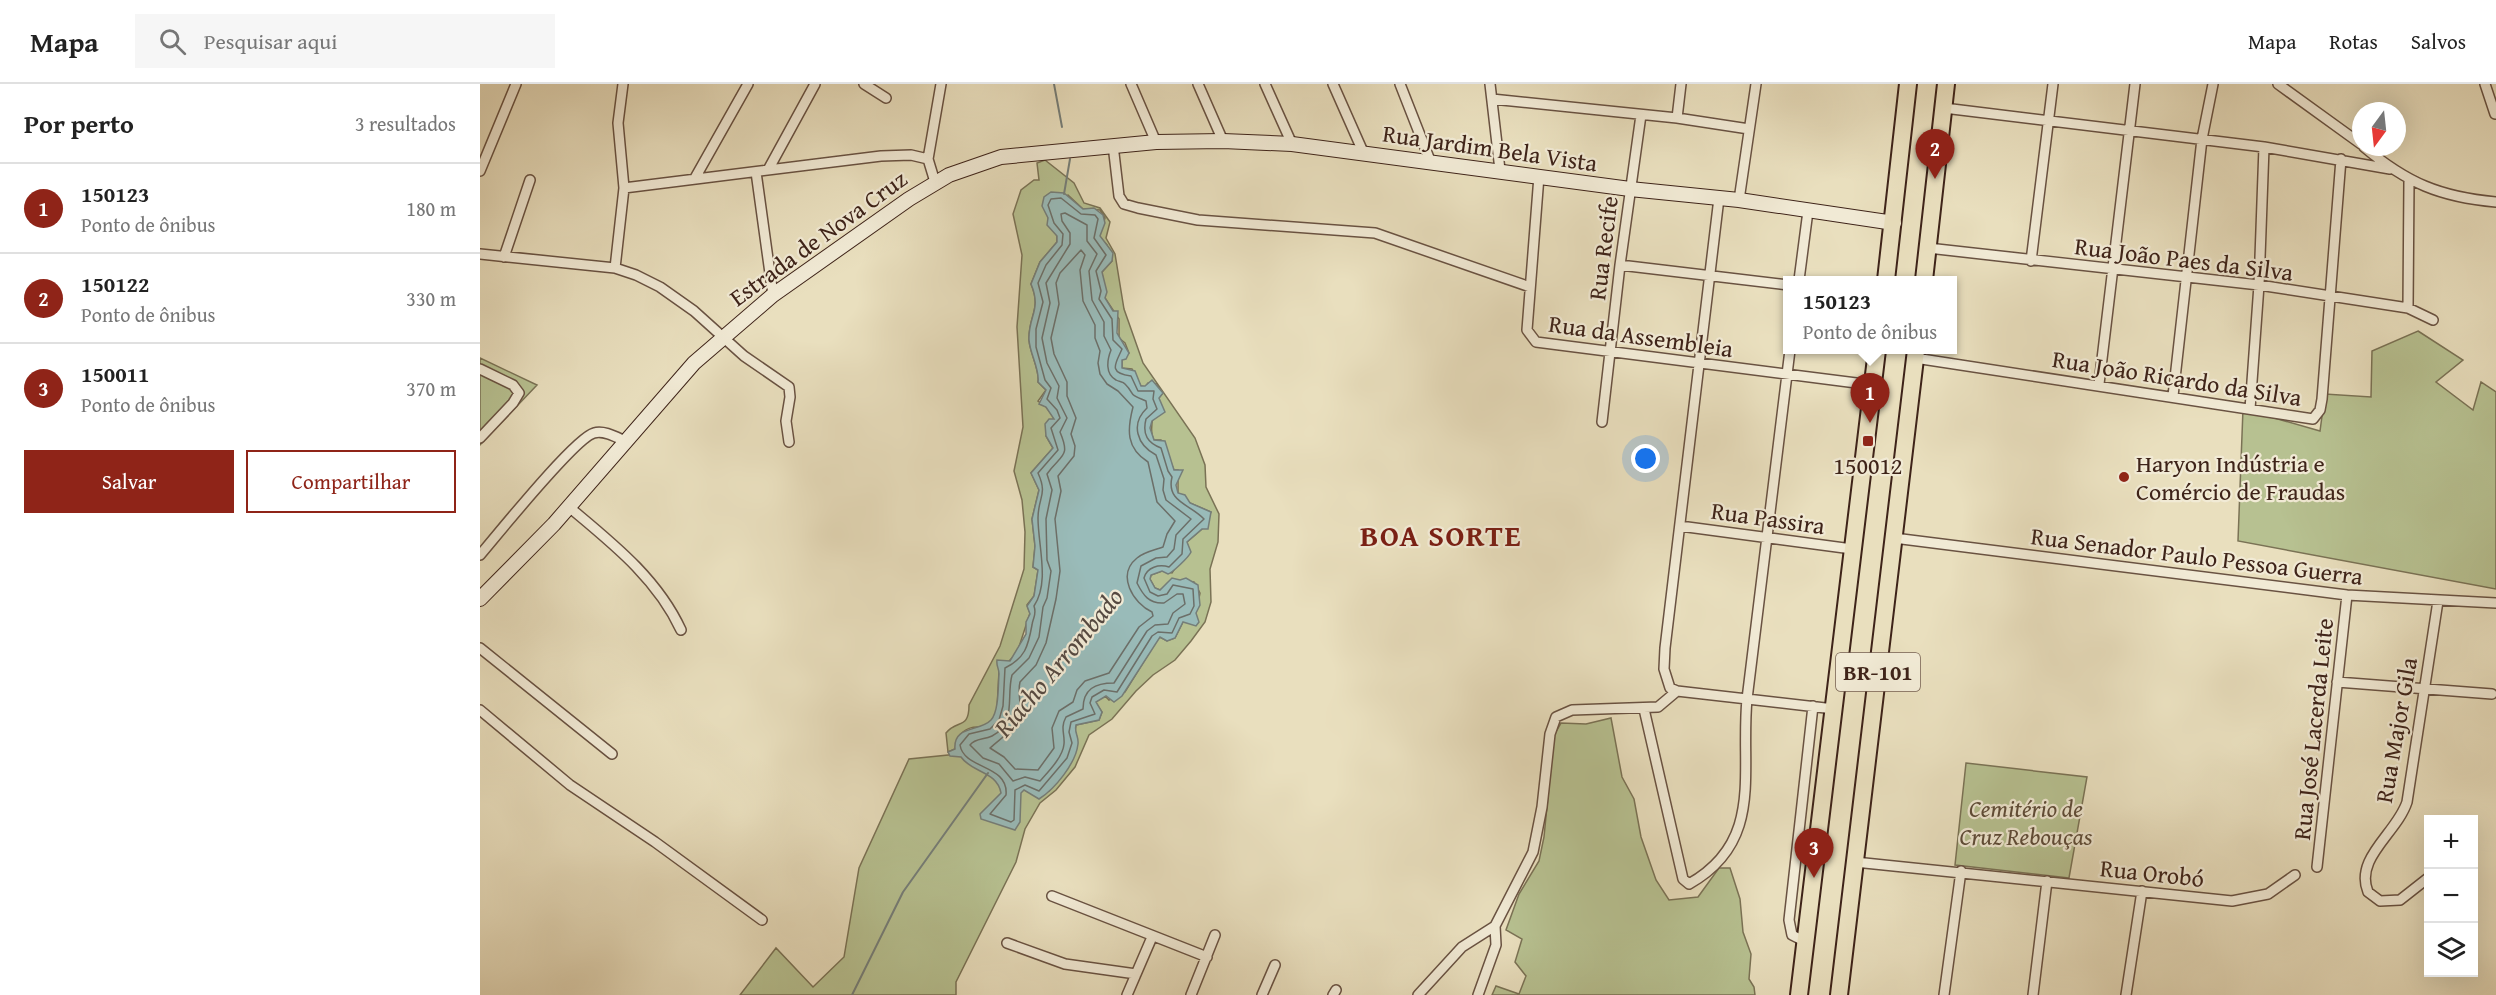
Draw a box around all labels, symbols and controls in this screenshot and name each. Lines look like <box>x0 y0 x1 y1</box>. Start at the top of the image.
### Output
search box <box>135 14 555 68</box>
text: Mapa <box>30 21 99 62</box>
icon: search <box>156 25 189 58</box>
text: Pesquisar aqui <box>204 25 337 57</box>
text: Mapa <box>2248 26 2296 57</box>
text: Rotas <box>2329 26 2378 57</box>
text: Salvos <box>2411 26 2466 57</box>
north arrow <box>2352 102 2406 156</box>
text: Por perto <box>24 104 134 143</box>
text: 3 resultados <box>355 109 456 138</box>
street label: Rua Jardim Bela Vista <box>1380 116 1600 180</box>
pin: 2 <box>1916 130 1954 179</box>
street label: Estrada de Nova Cruz <box>722 162 914 314</box>
text: 150123 <box>81 178 149 210</box>
text: 1 <box>38 194 49 223</box>
text: 180 m <box>406 194 456 223</box>
street label: Rua Recife <box>1579 194 1627 302</box>
text: Ponto de ônibus <box>81 210 215 239</box>
street label: Rua João Paes da Silva <box>2073 228 2296 290</box>
text: 150122 <box>81 268 149 300</box>
popup <box>1783 276 1957 354</box>
text: 2 <box>38 284 49 313</box>
text: 330 m <box>406 284 456 313</box>
text: 150123 <box>1803 285 1871 317</box>
text: Ponto de ônibus <box>81 300 215 329</box>
street label: Rua da Assembleia <box>1547 306 1736 366</box>
text: Ponto de ônibus <box>1803 317 1937 346</box>
street label: Rua João Ricardo da Silva <box>2050 341 2305 415</box>
text: 150011 <box>81 358 149 390</box>
text: 3 <box>38 374 49 403</box>
text: 370 m <box>406 374 456 403</box>
pin: 1 <box>1850 374 1890 423</box>
text: Ponto de ônibus <box>81 390 215 419</box>
marker: 150012 <box>1861 434 1875 448</box>
your location <box>1631 444 1660 473</box>
place label: Haryon Indústria e Comércio de Fraudas <box>2136 446 2345 509</box>
place label: 150012 <box>1833 448 1903 483</box>
button: Salvar <box>24 450 234 513</box>
button: Compartilhar <box>246 450 456 513</box>
marker: Haryon Indústria e Comércio de Fraudas <box>2117 470 2131 484</box>
street label: Rua Passira <box>1709 493 1828 543</box>
district label: BOA SORTE <box>1360 513 1522 557</box>
street label: Rua Senador Paulo Pessoa Guerra <box>2029 518 2366 594</box>
water label: Riacho Arrombado <box>983 579 1132 746</box>
street label: Rua José Lacerda Leite <box>2284 616 2342 842</box>
road number: BR-101 <box>1836 653 1920 691</box>
street label: Rua Major Gila <box>2366 654 2426 806</box>
park label: Cemitério de Cruz Rebouças <box>1960 791 2093 854</box>
map controls <box>2424 815 2478 977</box>
button: + <box>2424 815 2478 869</box>
pin: 3 <box>1794 828 1834 878</box>
street label: Rua Orobó <box>2098 850 2206 896</box>
button: − <box>2424 869 2478 923</box>
button: layers <box>2424 923 2478 977</box>

